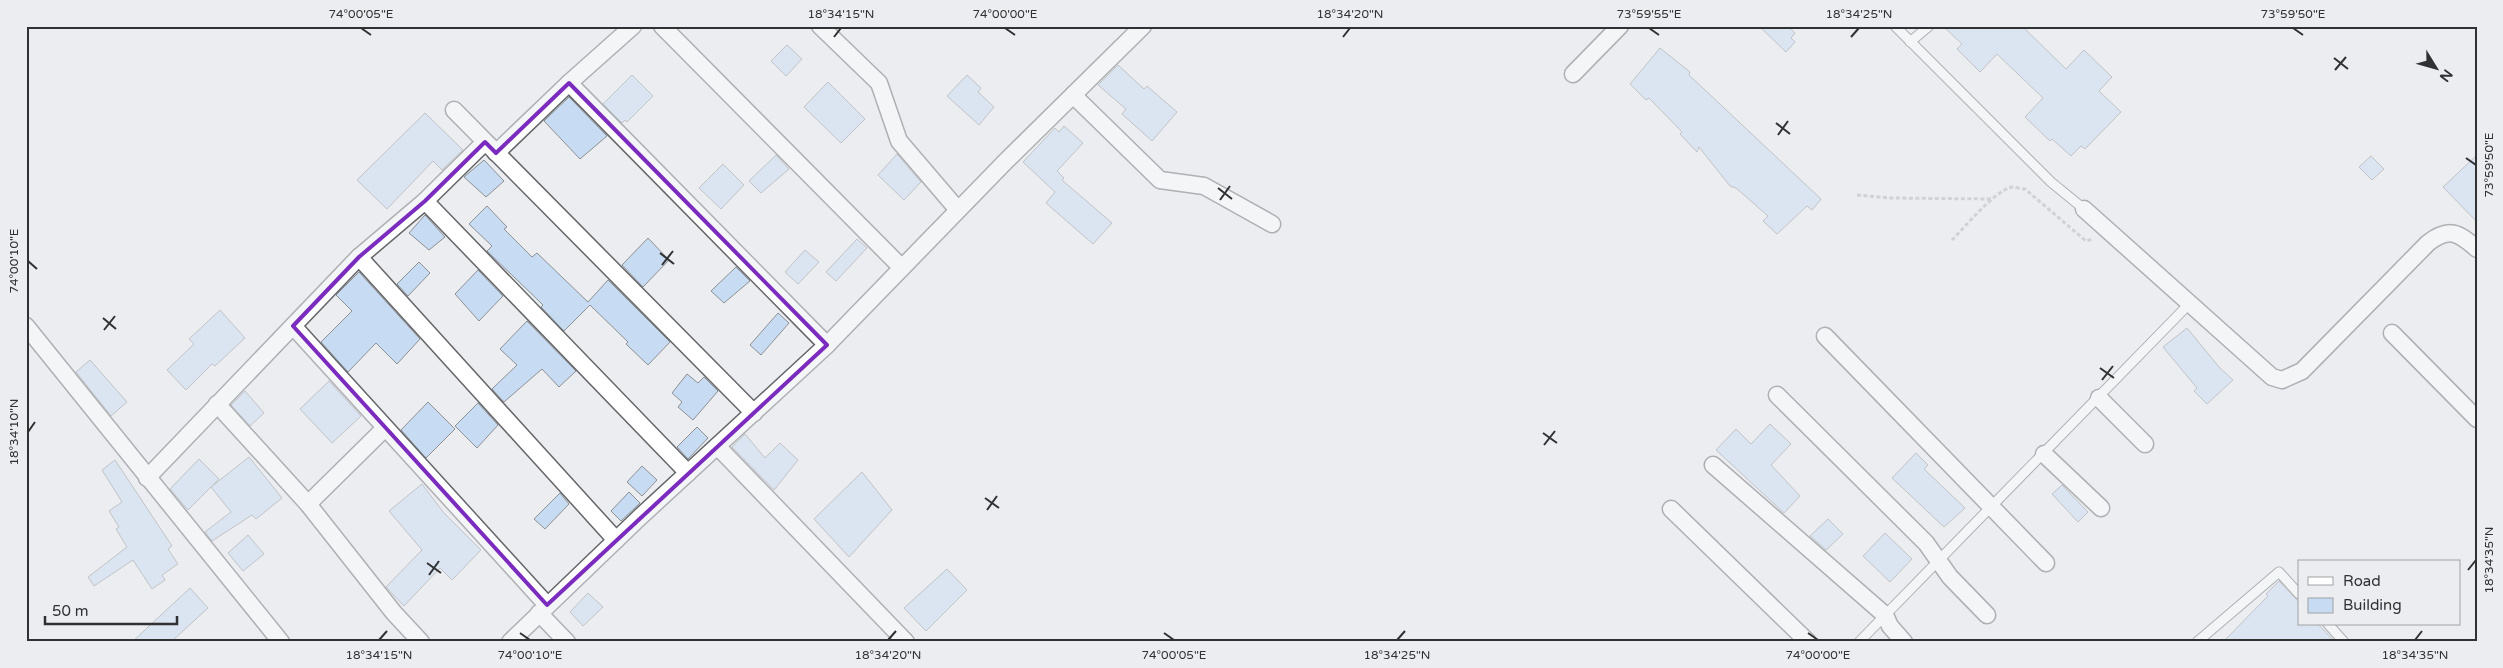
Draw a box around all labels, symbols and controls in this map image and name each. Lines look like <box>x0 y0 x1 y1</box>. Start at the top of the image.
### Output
text: 74°00'05"E <box>328 7 394 21</box>
text: 18°34'15"N <box>808 7 875 21</box>
text: 74°00'00"E <box>972 7 1038 21</box>
text: 18°34'20"N <box>1317 7 1384 21</box>
text: 73°59'55"E <box>1616 7 1682 21</box>
text: 18°34'25"N <box>1826 7 1893 21</box>
text: 73°59'50"E <box>2260 7 2326 21</box>
north arrow <box>2410 42 2460 92</box>
text: N <box>2436 66 2456 85</box>
text: 73°59'50"E <box>2482 132 2496 198</box>
text: 74°00'10"E <box>7 228 21 294</box>
text: 18°34'10"N <box>7 399 21 466</box>
text: 18°34'35"N <box>2482 527 2496 594</box>
legend <box>2298 560 2460 626</box>
text: Road <box>2343 572 2381 590</box>
scale bar <box>45 593 178 625</box>
text: Building <box>2343 596 2402 614</box>
text: 50 m <box>52 602 89 620</box>
text: 18°34'15"N <box>346 648 413 662</box>
text: 74°00'10"E <box>497 648 563 662</box>
text: 18°34'20"N <box>855 648 922 662</box>
text: 74°00'05"E <box>1141 648 1207 662</box>
text: 18°34'25"N <box>1364 648 1431 662</box>
text: 74°00'00"E <box>1785 648 1851 662</box>
text: 18°34'35"N <box>2382 648 2449 662</box>

